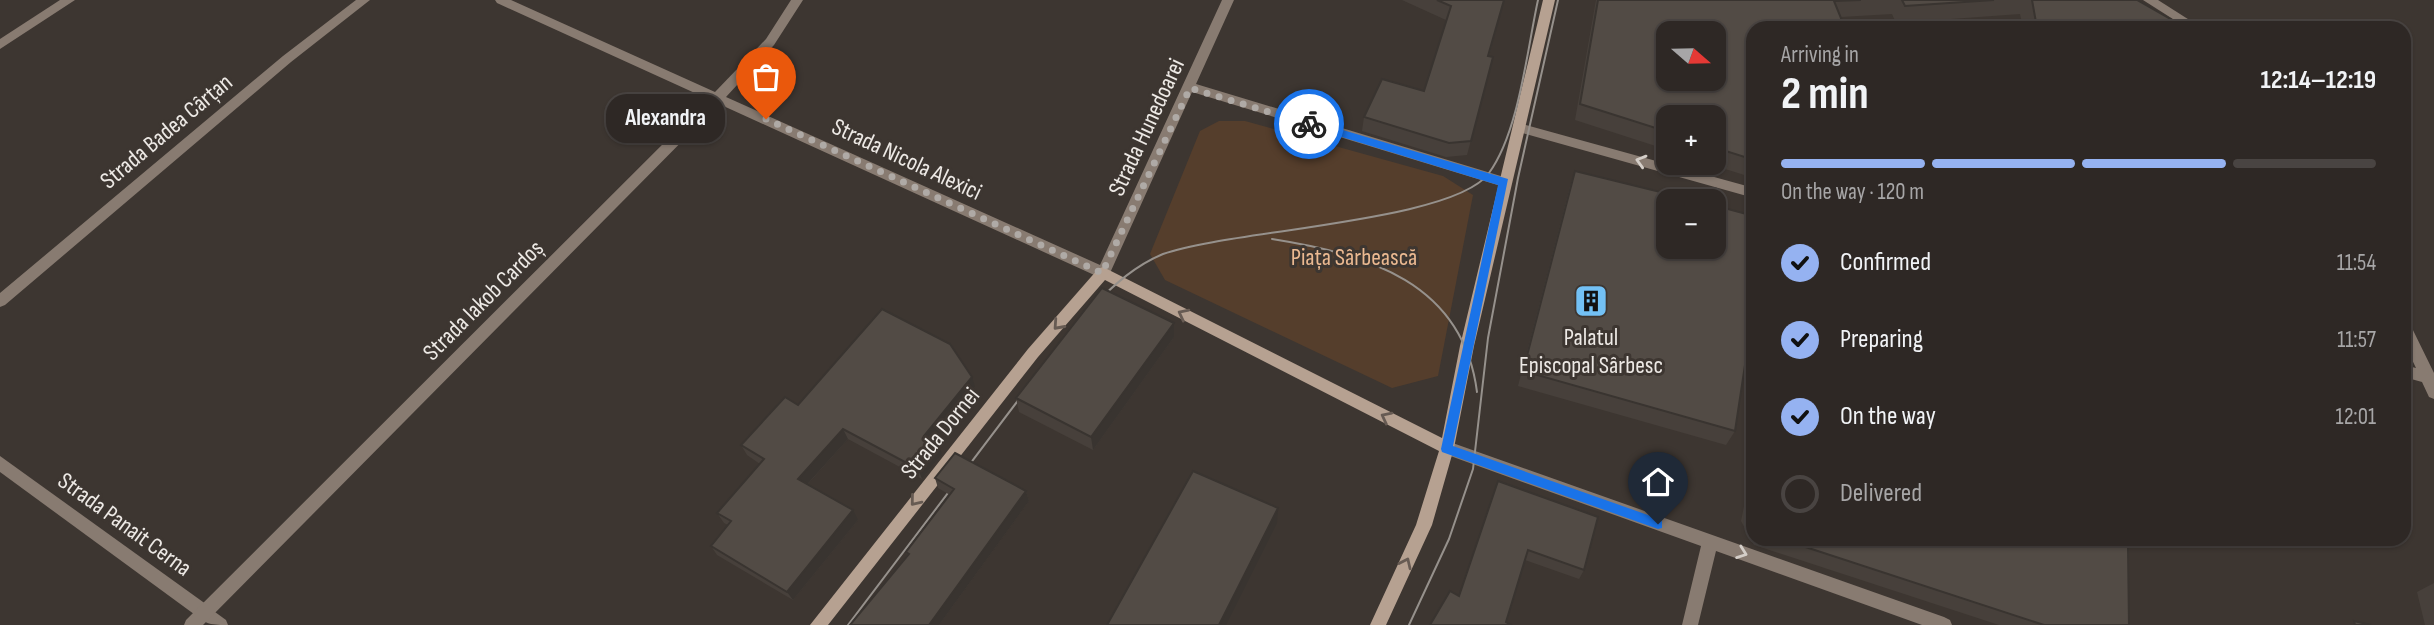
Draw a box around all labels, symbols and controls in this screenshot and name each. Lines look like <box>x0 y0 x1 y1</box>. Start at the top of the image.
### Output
north arrow <box>1656 21 1726 91</box>
map controls <box>1656 21 1726 259</box>
text: Arriving in <box>1781 41 1859 69</box>
pin <box>736 47 796 119</box>
street label: Strada Hunedoarei <box>1102 54 1191 201</box>
icon: bag <box>747 58 785 96</box>
text: 12:14–12:19 <box>2261 65 2376 96</box>
text: 2 min <box>1781 67 1869 122</box>
street label: Strada Badea Cârțan <box>94 68 238 195</box>
courier <box>1274 89 1344 159</box>
callout: Alexandra <box>605 94 724 144</box>
text: Alexandra <box>625 104 706 132</box>
icon: bike <box>1290 105 1328 143</box>
button: + <box>1656 105 1726 175</box>
street label: Strada Nicola Alexici <box>827 112 986 207</box>
one-way arrow <box>1635 155 1647 170</box>
text: On the way · 120 m <box>1781 178 1924 206</box>
button: − <box>1656 189 1726 259</box>
street label: Strada Iakob Cardoș <box>417 234 550 367</box>
park label: Piața Sârbească <box>1291 243 1417 272</box>
icon: check <box>1781 244 1819 282</box>
text: Confirmed <box>1840 247 1931 278</box>
text: 11:54 <box>2337 249 2376 277</box>
building icon: Palatul Episcopal Sârbesc <box>1572 282 1610 320</box>
one-way arrow <box>1178 309 1190 323</box>
one-way arrow <box>1054 317 1067 330</box>
icon: check <box>1781 321 1819 359</box>
place label: Palatul Episcopal Sârbesc <box>1519 323 1663 380</box>
text: Preparing <box>1840 324 1923 355</box>
text: 11:57 <box>2337 326 2376 354</box>
street label: Strada Dornei <box>895 382 986 485</box>
icon: check <box>1781 398 1819 436</box>
text: On the way <box>1840 401 1936 432</box>
text: 12:01 <box>2336 403 2376 431</box>
one-way arrow <box>1381 412 1393 426</box>
pin <box>1628 452 1688 524</box>
icon: home <box>1639 463 1677 501</box>
street label: Strada Panait Cerna <box>52 466 197 583</box>
text: Delivered <box>1840 478 1922 509</box>
one-way arrow <box>910 494 923 506</box>
one-way arrow <box>1735 545 1748 559</box>
one-way arrow <box>1398 558 1412 570</box>

